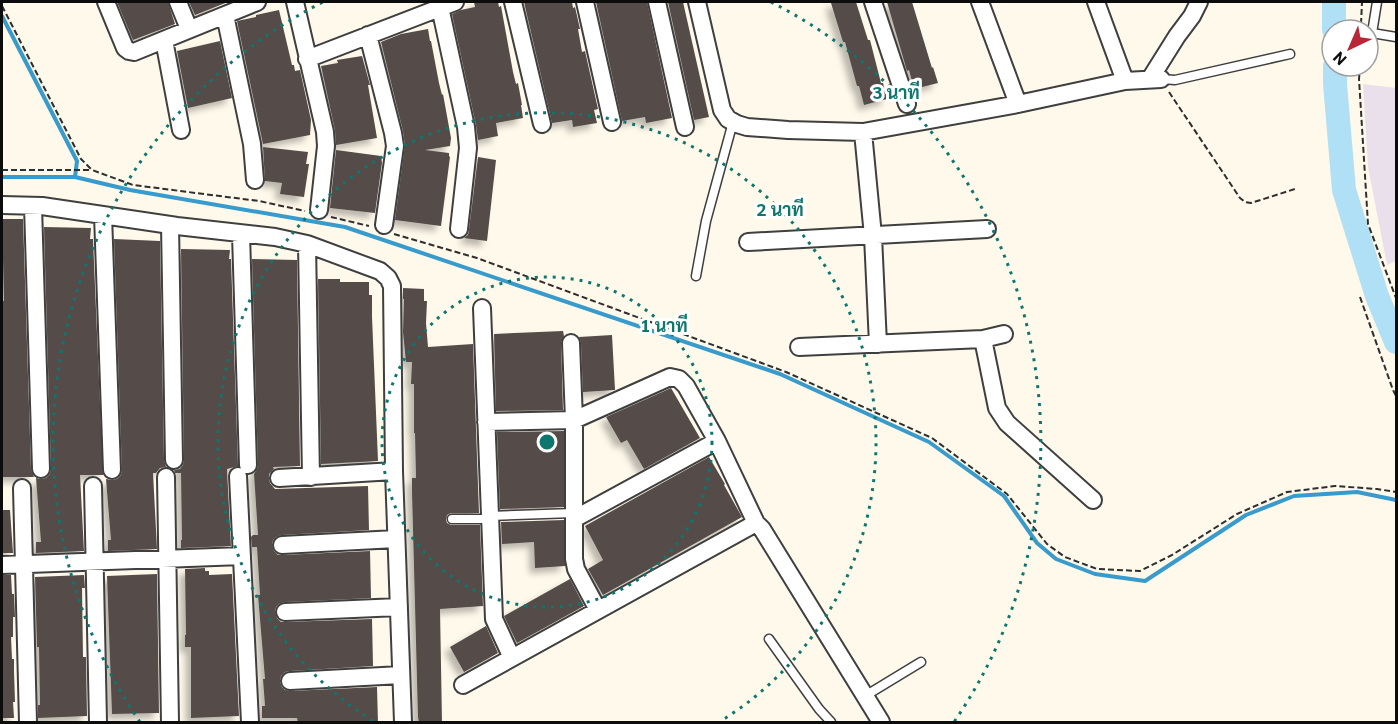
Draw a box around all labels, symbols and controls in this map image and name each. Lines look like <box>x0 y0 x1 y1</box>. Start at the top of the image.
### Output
north arrow <box>1320 18 1380 78</box>
text: N <box>1328 48 1351 71</box>
text: 3 นาที <box>872 80 920 103</box>
text: 2 นาที <box>756 197 804 220</box>
text: 1 นาที <box>640 313 688 336</box>
centre of rings <box>537 432 557 452</box>

